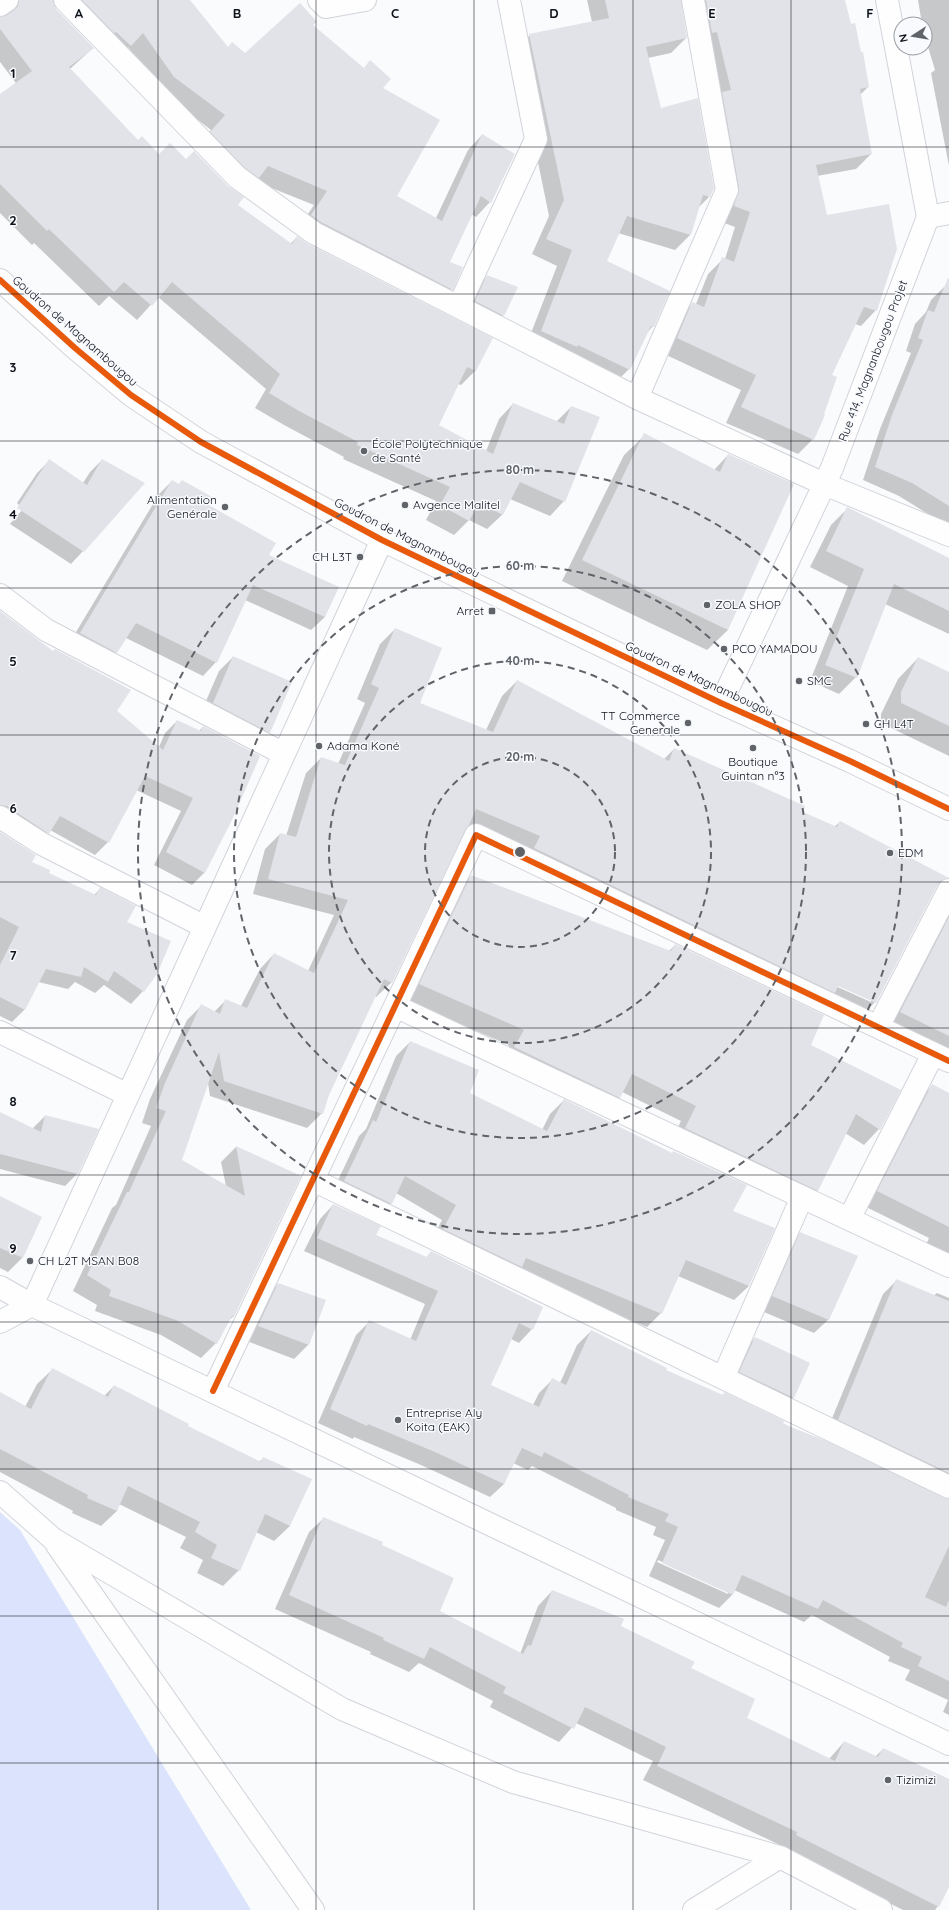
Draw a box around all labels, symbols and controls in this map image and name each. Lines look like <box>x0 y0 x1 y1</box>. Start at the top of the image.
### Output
text: A <box>75 5 84 21</box>
text: B <box>233 5 241 21</box>
text: C <box>391 5 399 21</box>
text: D <box>549 5 559 21</box>
text: E <box>708 5 716 21</box>
text: F <box>866 5 874 21</box>
north arrow <box>893 16 933 56</box>
text: N <box>896 33 911 43</box>
text: 1 <box>10 65 16 81</box>
text: 2 <box>9 212 17 228</box>
street label: Goudron de Magnambougou <box>10 272 141 389</box>
street label: Rue 414, Magnanbougou Projet <box>835 278 910 444</box>
text: 3 <box>10 359 17 375</box>
place label: École Polytechnique de Santé <box>372 436 483 465</box>
marker: École Polytechnique de Santé <box>359 446 369 456</box>
text: 80 m <box>506 462 534 477</box>
place label: Alimentation Genérale <box>147 492 217 521</box>
street label: Goudron de Magnambougou <box>332 494 482 581</box>
place label: Avgence Malitel <box>413 497 500 512</box>
marker: Avgence Malitel <box>400 500 410 510</box>
marker: Alimentation Genérale <box>220 502 230 512</box>
text: 4 <box>9 506 17 522</box>
place label: CH L3T <box>312 549 352 564</box>
marker: CH L3T <box>355 552 365 562</box>
text: 60 m <box>506 558 534 573</box>
place label: ZOLA SHOP <box>715 597 781 612</box>
marker: ZOLA SHOP <box>702 600 712 610</box>
place label: Arret <box>456 603 484 618</box>
marker: Arret <box>487 606 497 616</box>
street label: Goudron de Magnambougou <box>623 638 775 719</box>
place label: PCO YAMADOU <box>732 641 817 656</box>
marker: PCO YAMADOU <box>719 644 729 654</box>
text: 5 <box>9 653 17 669</box>
text: 40 m <box>506 653 534 668</box>
place label: SMC <box>807 673 832 688</box>
marker: SMC <box>794 676 804 686</box>
place label: TT Commerce Generale <box>601 708 680 737</box>
place label: CH L4T <box>874 716 914 731</box>
marker: TT Commerce Generale <box>683 718 693 728</box>
marker: CH L4T <box>861 719 871 729</box>
place label: Adama Koné <box>327 738 400 753</box>
marker: Adama Koné <box>314 741 324 751</box>
marker: Boutique Guintan n°3 <box>748 743 758 753</box>
text: 20 m <box>506 749 534 764</box>
place label: Boutique Guintan n°3 <box>721 754 785 783</box>
text: 6 <box>9 800 17 816</box>
centre of rings <box>513 845 527 859</box>
place label: EDM <box>898 845 923 860</box>
marker: EDM <box>885 848 895 858</box>
text: 7 <box>9 947 17 963</box>
text: 8 <box>9 1093 17 1109</box>
text: 9 <box>9 1240 17 1256</box>
place label: CH L2T MSAN B08 <box>38 1253 139 1268</box>
marker: CH L2T MSAN B08 <box>25 1256 35 1266</box>
place label: Entreprise Aly Koita (EAK) <box>406 1405 482 1434</box>
marker: Entreprise Aly Koita (EAK) <box>393 1415 403 1425</box>
place label: Tizimizi <box>896 1772 936 1787</box>
marker: Tizimizi <box>883 1775 893 1785</box>

